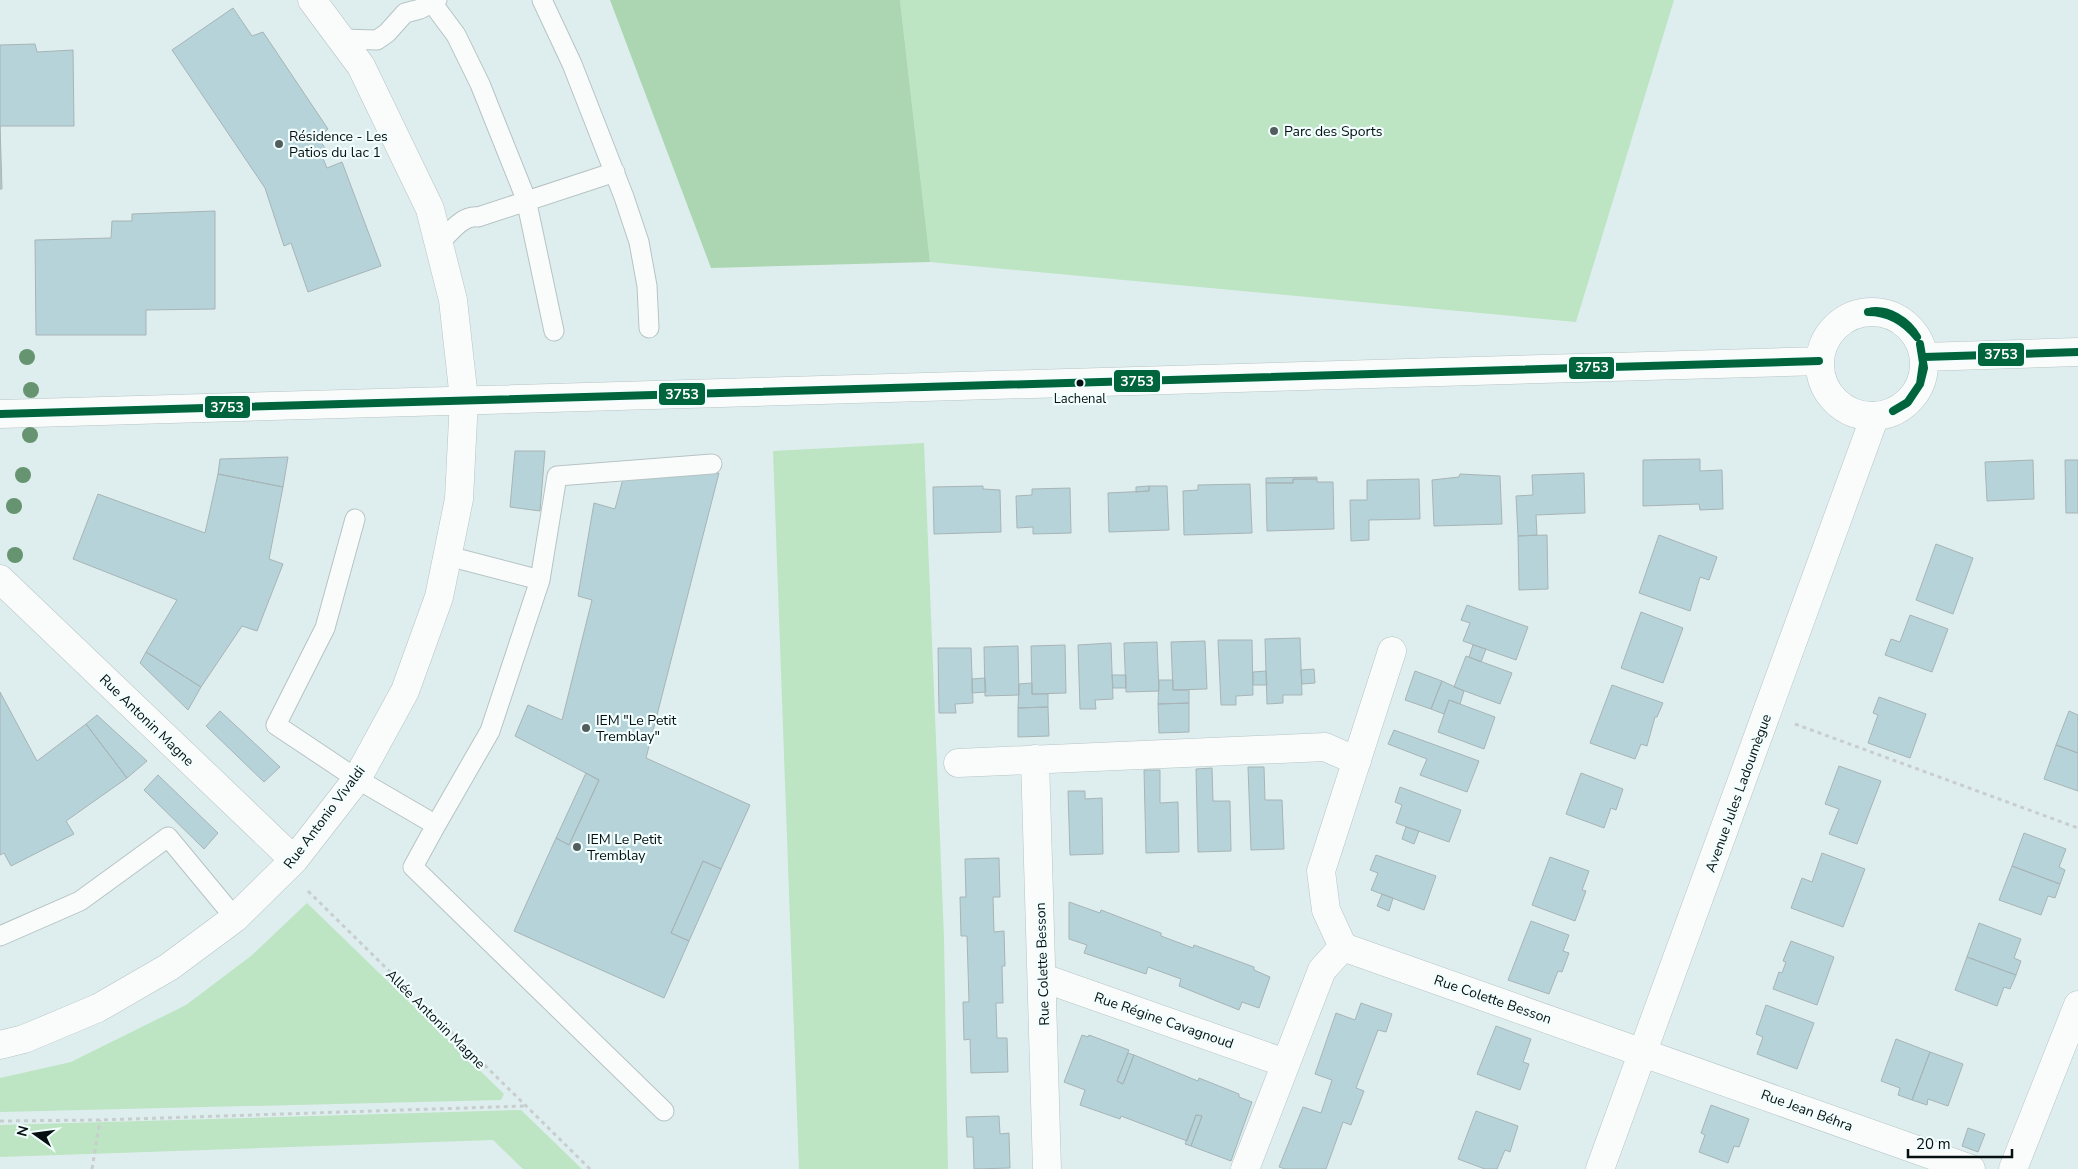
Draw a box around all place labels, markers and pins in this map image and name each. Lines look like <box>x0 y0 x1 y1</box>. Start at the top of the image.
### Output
place label: Parc des Sports <box>1284 122 1383 141</box>
marker: Parc des Sports <box>1268 125 1280 137</box>
place label: Résidence - Les Patios du lac 1 <box>289 127 388 162</box>
marker: Résidence - Les Patios du lac 1 <box>273 138 285 150</box>
marker: Lachenal <box>1075 378 1085 388</box>
place label: Lachenal <box>1054 390 1106 408</box>
place label: IEM "Le Petit Tremblay" <box>596 711 677 746</box>
marker: IEM "Le Petit Tremblay" <box>580 722 592 734</box>
place label: IEM Le Petit Tremblay <box>587 830 662 865</box>
marker: IEM Le Petit Tremblay <box>571 841 583 853</box>

